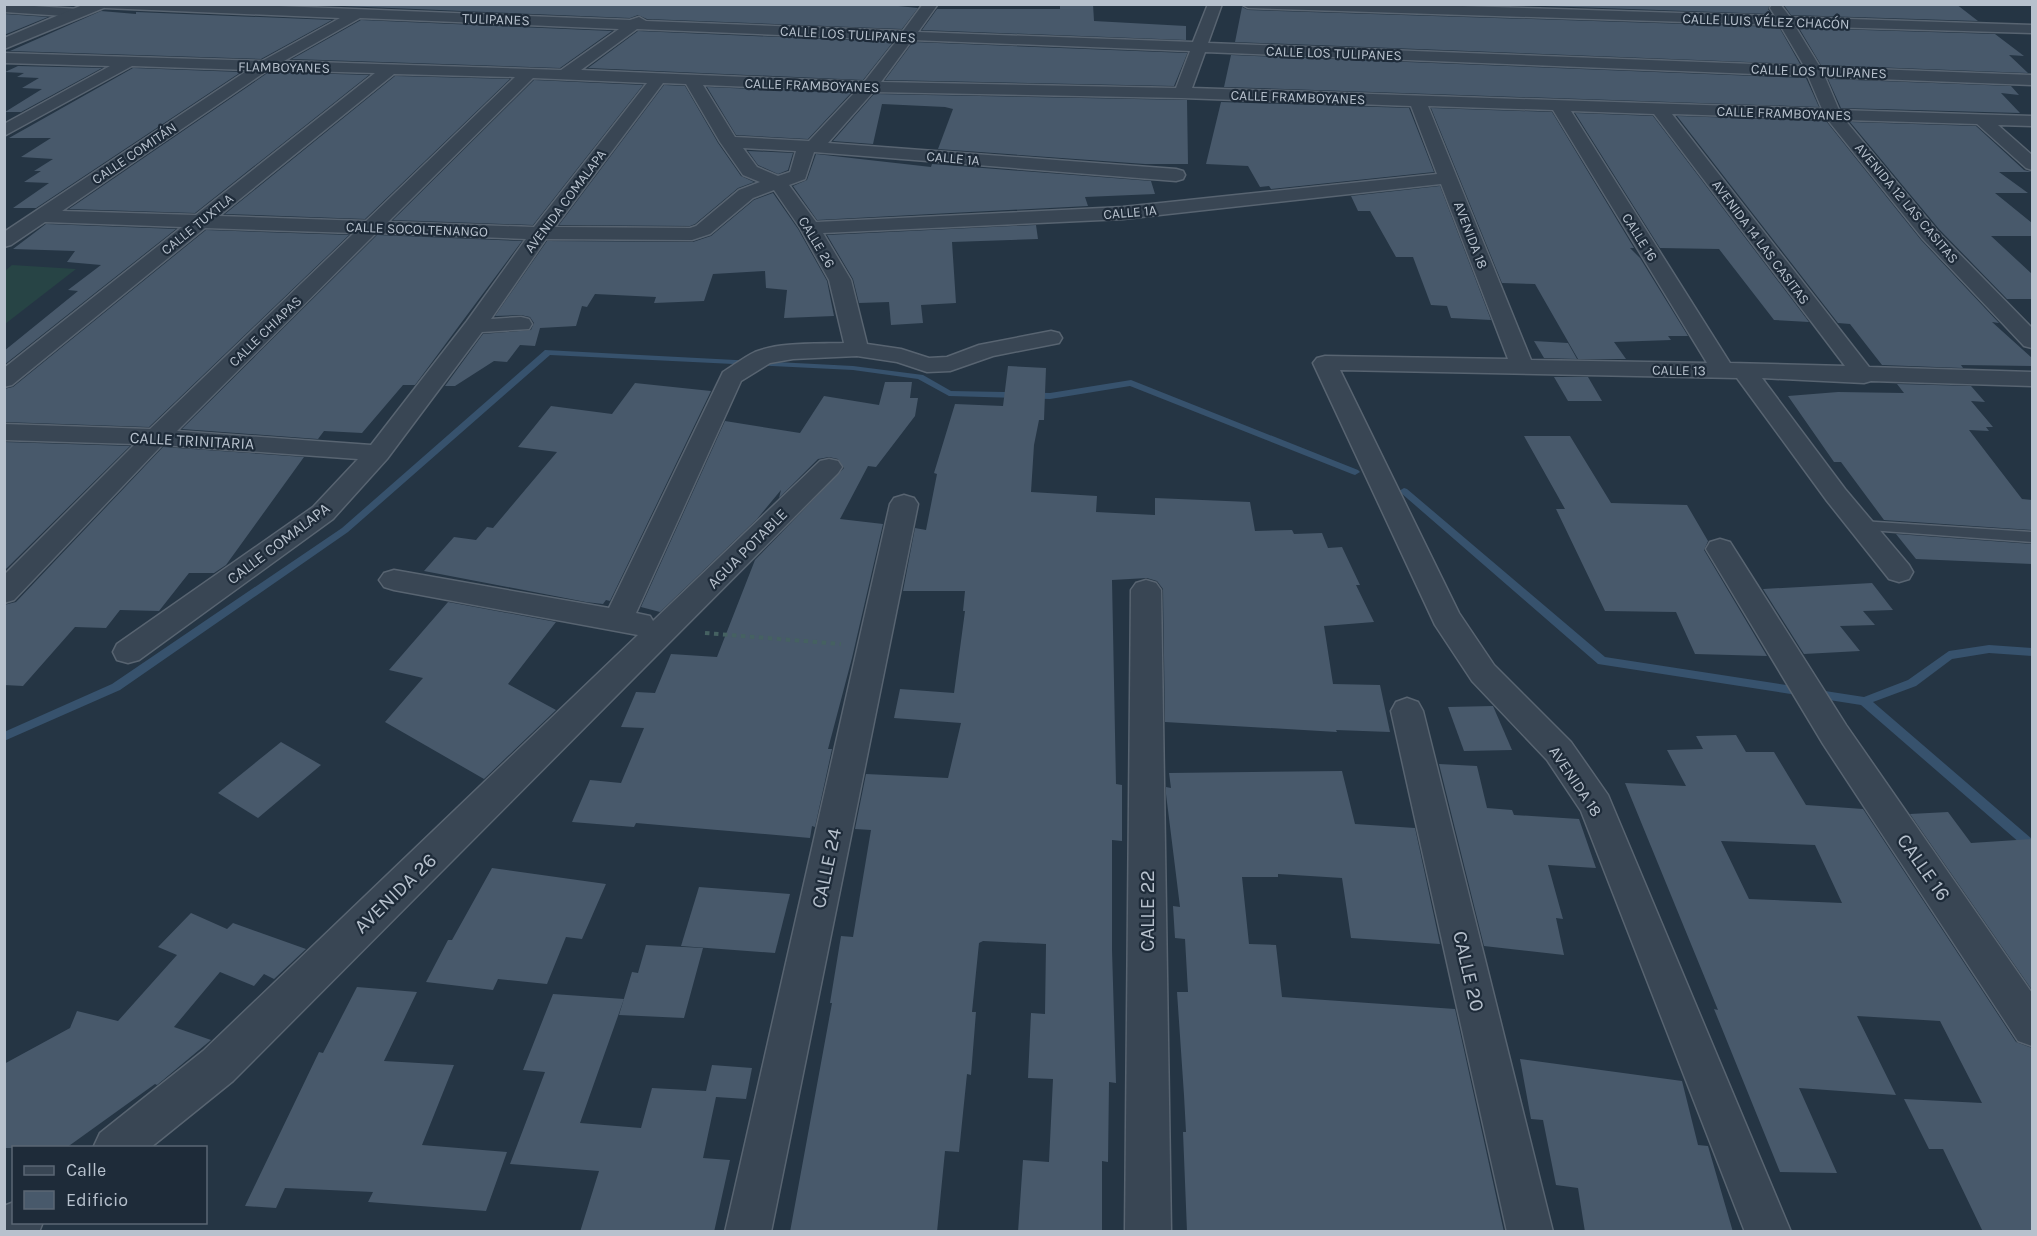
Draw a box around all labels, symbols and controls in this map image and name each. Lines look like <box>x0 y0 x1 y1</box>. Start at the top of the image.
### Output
street label: CALLE LUIS VÉLEZ CHACÓN <box>1682 9 1850 33</box>
street label: TULIPANES <box>462 10 530 29</box>
street label: CALLE LOS TULIPANES <box>780 22 916 47</box>
street label: CALLE LOS TULIPANES <box>1266 43 1402 64</box>
street label: FLAMBOYANES <box>238 58 330 77</box>
street label: CALLE LOS TULIPANES <box>1751 61 1887 82</box>
street label: CALLE FRAMBOYANES <box>744 75 880 96</box>
street label: CALLE FRAMBOYANES <box>1230 87 1366 108</box>
street label: CALLE FRAMBOYANES <box>1716 103 1852 124</box>
street label: CALLE COMITÁN <box>88 118 180 188</box>
street label: AVENIDA 12 LAS CASITAS <box>1851 140 1962 267</box>
street label: AVENIDA COMALAPA <box>521 146 610 256</box>
street label: CALLE 1A <box>926 148 980 169</box>
street label: AVENIDA 14 LAS CASITAS <box>1708 177 1813 308</box>
street label: CALLE TUXTLA <box>158 190 237 259</box>
street label: AVENIDA 18 <box>1450 199 1491 271</box>
street label: CALLE 1A <box>1103 202 1157 223</box>
street label: CALLE 16 <box>1618 210 1661 264</box>
street label: CALLE 26 <box>795 213 839 271</box>
street label: CALLE SOCOLTENANGO <box>346 219 488 240</box>
street label: CALLE CHIAPAS <box>225 292 305 370</box>
street label: CALLE 13 <box>1652 362 1706 379</box>
street label: CALLE TRINITARIA <box>129 428 255 453</box>
street label: CALLE COMALAPA <box>223 499 333 588</box>
street label: AGUA POTABLE <box>703 504 791 592</box>
street label: AVENIDA 18 <box>1545 742 1606 820</box>
street label: CALLE 24 <box>807 826 846 910</box>
street label: CALLE 16 <box>1892 829 1955 905</box>
street label: AVENIDA 26 <box>350 849 441 938</box>
street label: CALLE 22 <box>1136 870 1159 952</box>
street label: CALLE 20 <box>1448 929 1489 1014</box>
legend <box>12 1146 207 1224</box>
text: Calle <box>66 1159 106 1181</box>
text: Edificio <box>66 1189 128 1211</box>

